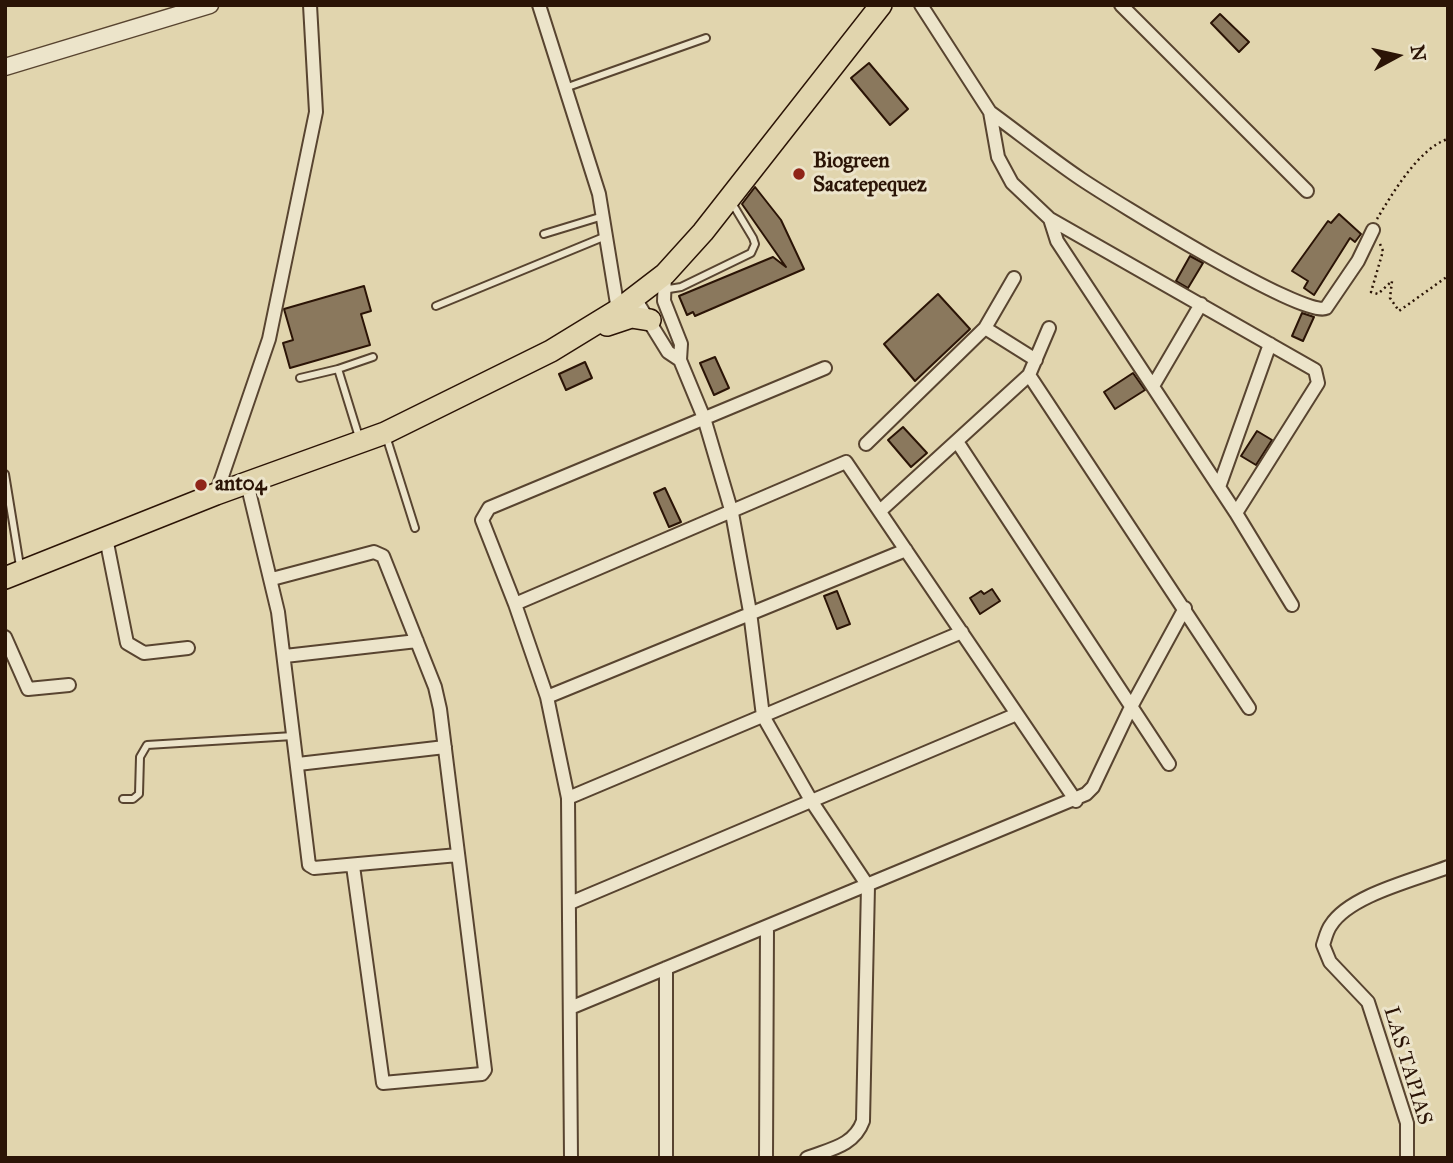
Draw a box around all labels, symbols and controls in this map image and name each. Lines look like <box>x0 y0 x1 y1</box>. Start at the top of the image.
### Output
north arrow <box>1362 21 1432 91</box>
text: N <box>1406 43 1431 63</box>
place label: Biogreen Sacatepequez <box>813 149 927 199</box>
marker: Biogreen Sacatepequez <box>791 166 807 182</box>
place label: ant04 <box>215 472 266 498</box>
marker: ant04 <box>193 477 209 493</box>
street label: LAS TAPIAS <box>1377 1004 1437 1128</box>

